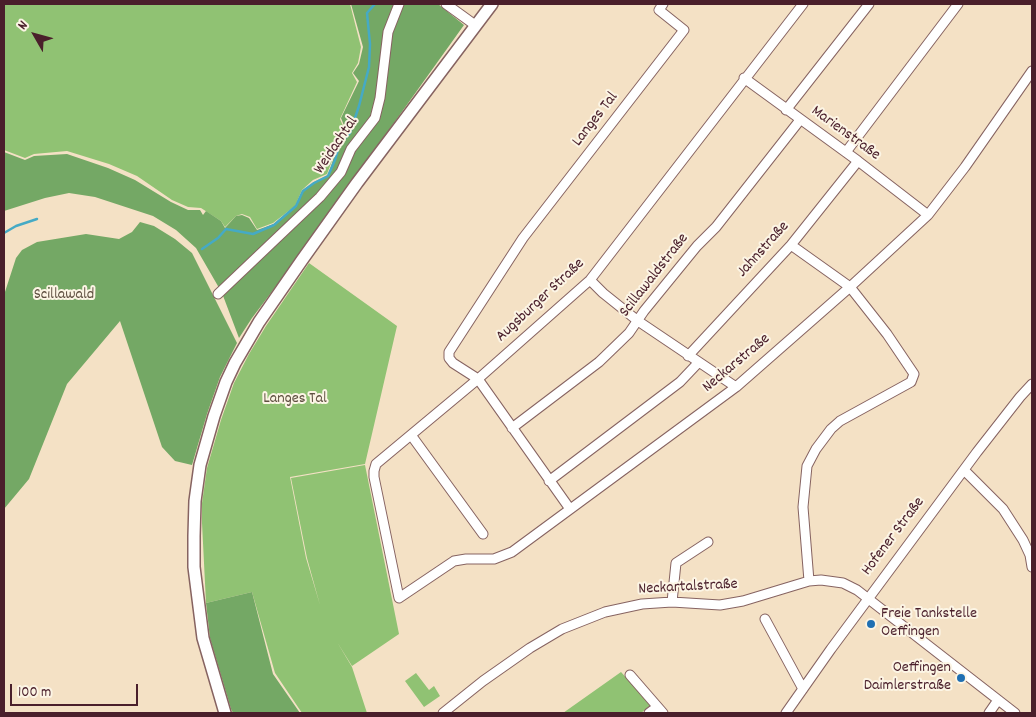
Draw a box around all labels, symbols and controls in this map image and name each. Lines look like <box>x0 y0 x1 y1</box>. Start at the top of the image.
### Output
north arrow <box>10 10 60 60</box>
text: N <box>13 17 33 35</box>
street label: Langes Tal <box>569 89 623 151</box>
street label: Marienstraße <box>807 102 883 166</box>
street label: Weidachtal <box>311 114 363 178</box>
street label: Jahnstraße <box>734 218 794 282</box>
street label: Scillawaldstraße <box>616 230 694 322</box>
street label: Augsburger Straße <box>493 255 589 347</box>
park label: Scillawald <box>34 286 94 306</box>
street label: Neckarstraße <box>699 330 775 398</box>
park label: Langes Tal <box>263 390 327 410</box>
street label: Hofener Straße <box>858 494 930 580</box>
street label: Neckartalstraße <box>638 576 738 600</box>
place label: Freie Tankstelle Oeffingen <box>881 605 977 643</box>
marker: Freie Tankstelle Oeffingen <box>865 618 877 630</box>
place label: Oeffingen Daimlerstraße <box>864 659 951 697</box>
marker: Oeffingen Daimlerstraße <box>955 672 967 684</box>
scale bar <box>12 674 140 706</box>
text: 100 m <box>18 682 51 704</box>

